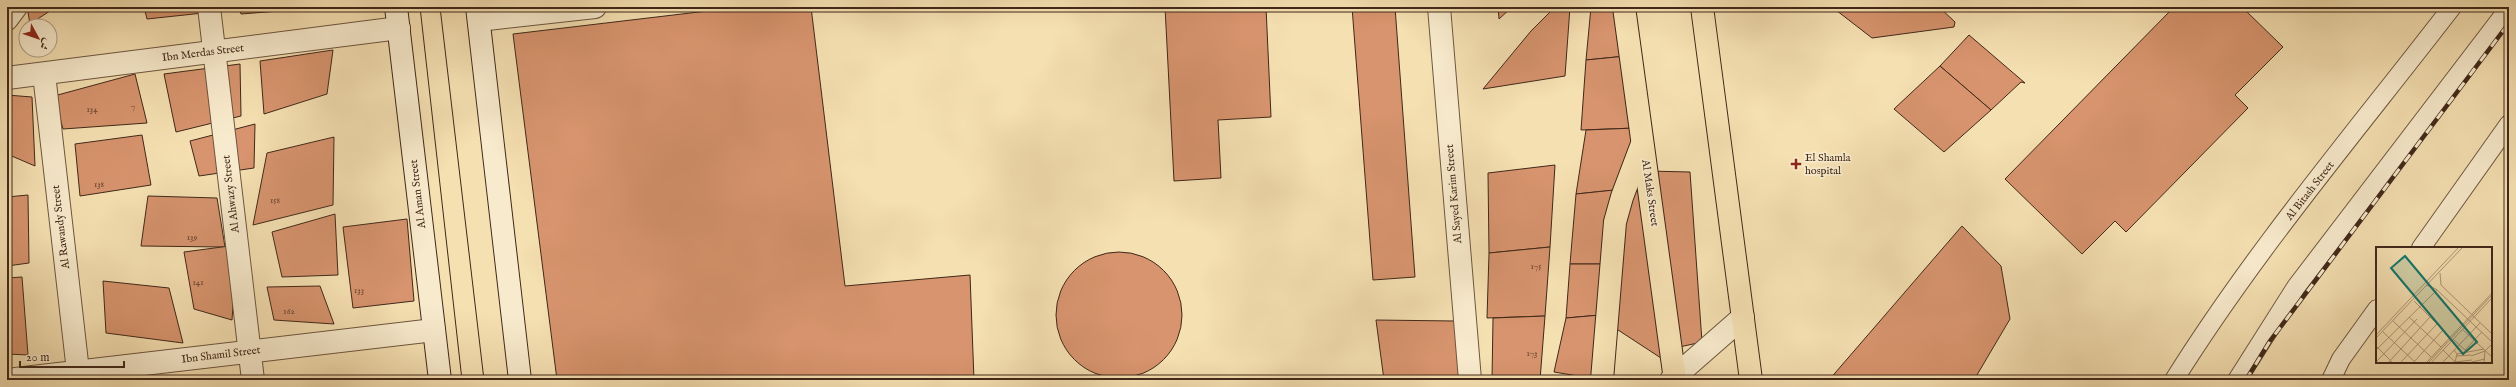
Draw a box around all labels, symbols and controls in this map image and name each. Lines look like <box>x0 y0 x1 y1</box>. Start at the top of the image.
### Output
north arrow <box>18 18 58 58</box>
text: ش <box>36 35 54 53</box>
street label: Ibn Merdas Street <box>161 41 245 65</box>
house number: 7 <box>131 101 135 112</box>
house number: 134 <box>86 104 98 115</box>
street label: Al Sayed Karim Street <box>1443 144 1465 245</box>
place label: El Shamla hospital <box>1805 151 1851 178</box>
street label: Al Ahwazy Street <box>219 154 243 235</box>
street label: Al Maks Street <box>1638 158 1662 228</box>
marker: El Shamla hospital <box>1790 158 1802 170</box>
street label: Al Aman Street <box>407 159 429 230</box>
street label: Al Bitash Street <box>2282 159 2338 224</box>
house number: 138 <box>94 179 105 190</box>
street label: Al Rawandy Street <box>49 184 73 271</box>
house number: 158 <box>270 195 281 206</box>
house number: 139 <box>187 232 197 243</box>
inset map <box>2376 247 2492 363</box>
house number: 175 <box>1531 261 1542 272</box>
house number: 141 <box>192 277 204 288</box>
house number: 133 <box>354 285 364 296</box>
house number: 162 <box>283 306 295 317</box>
scale bar <box>20 343 124 369</box>
street label: Ibn Shamil Street <box>181 343 261 367</box>
house number: 173 <box>1527 348 1537 359</box>
text: 20 m <box>26 350 49 365</box>

